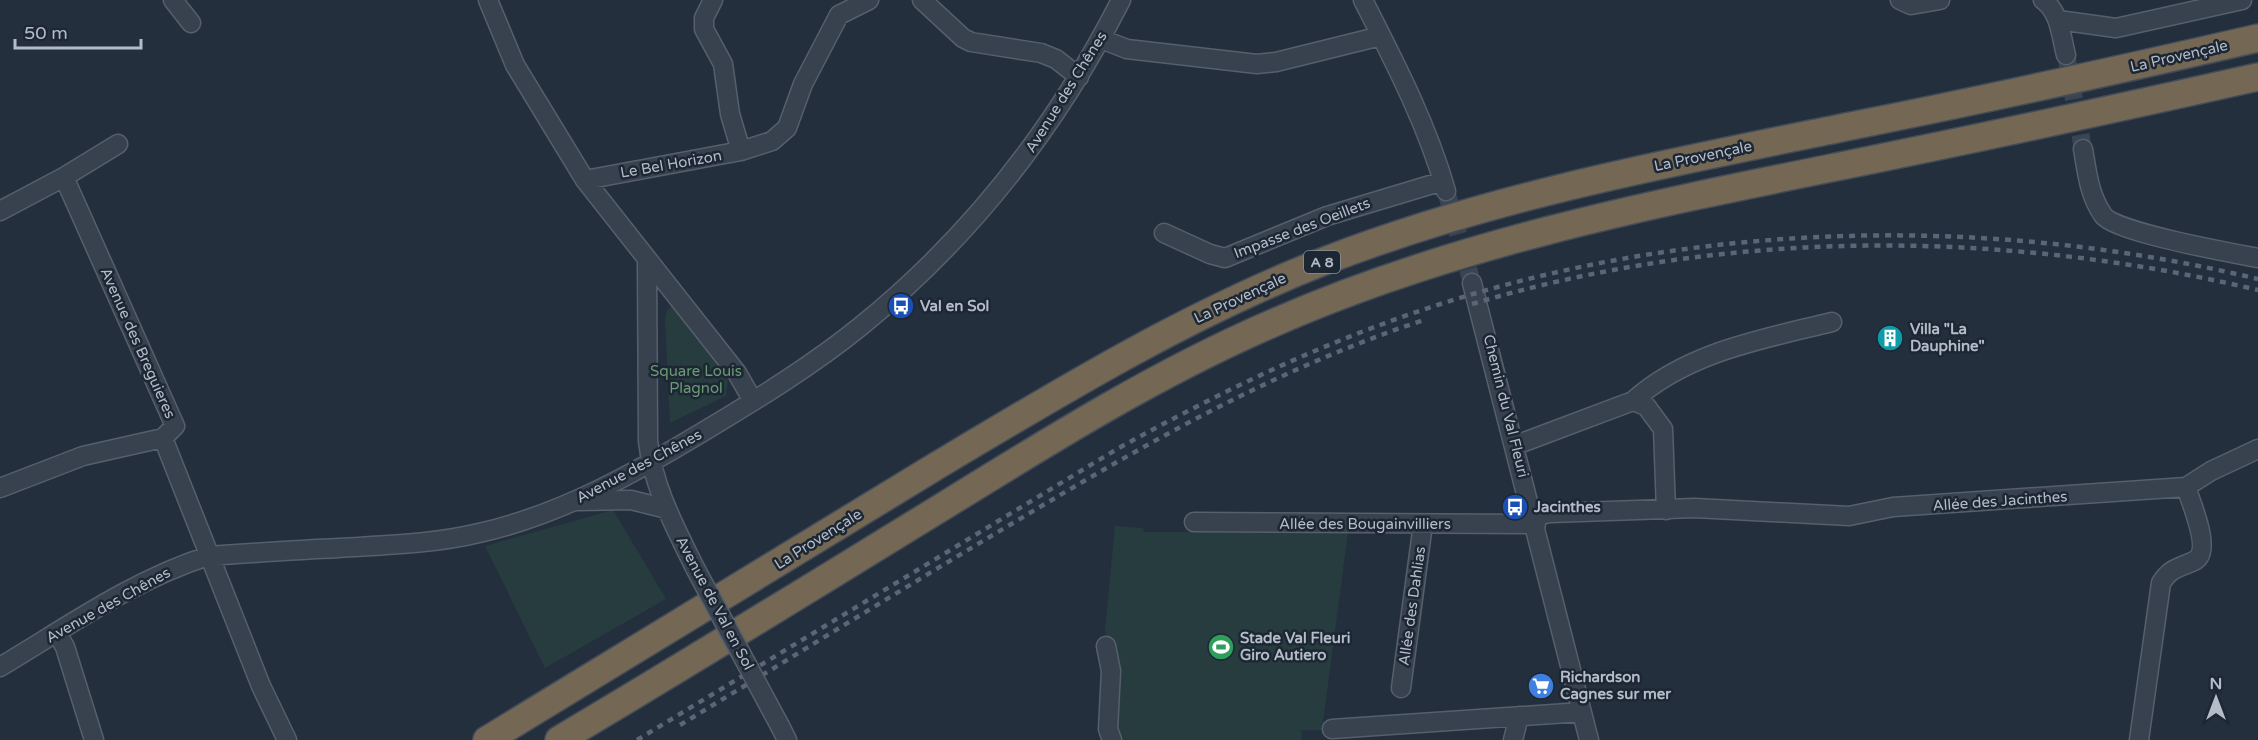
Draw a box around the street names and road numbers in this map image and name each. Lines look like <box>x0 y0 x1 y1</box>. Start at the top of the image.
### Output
street label: Avenue des Chênes <box>1021 28 1111 156</box>
street label: La Provençale <box>2128 36 2230 76</box>
street label: La Provençale <box>1652 137 1754 175</box>
street label: Le Bel Horizon <box>619 146 723 182</box>
street label: Impasse des Oeillets <box>1231 194 1373 262</box>
road number: A 8 <box>1304 251 1340 273</box>
street label: Avenue des Breguieres <box>97 265 179 421</box>
street label: La Provençale <box>1191 269 1289 327</box>
street label: Chemin du Val Fleuri <box>1480 333 1532 479</box>
street label: Avenue des Chênes <box>573 425 705 507</box>
street label: Allée des Jacinthes <box>1932 487 2068 515</box>
street label: La Provençale <box>771 505 865 573</box>
street label: Allée des Bougainvilliers <box>1279 515 1451 533</box>
street label: Avenue de Val en Sol <box>672 533 758 673</box>
street label: Allée des Dahlias <box>1395 545 1429 667</box>
street label: Avenue des Chênes <box>43 563 173 647</box>

